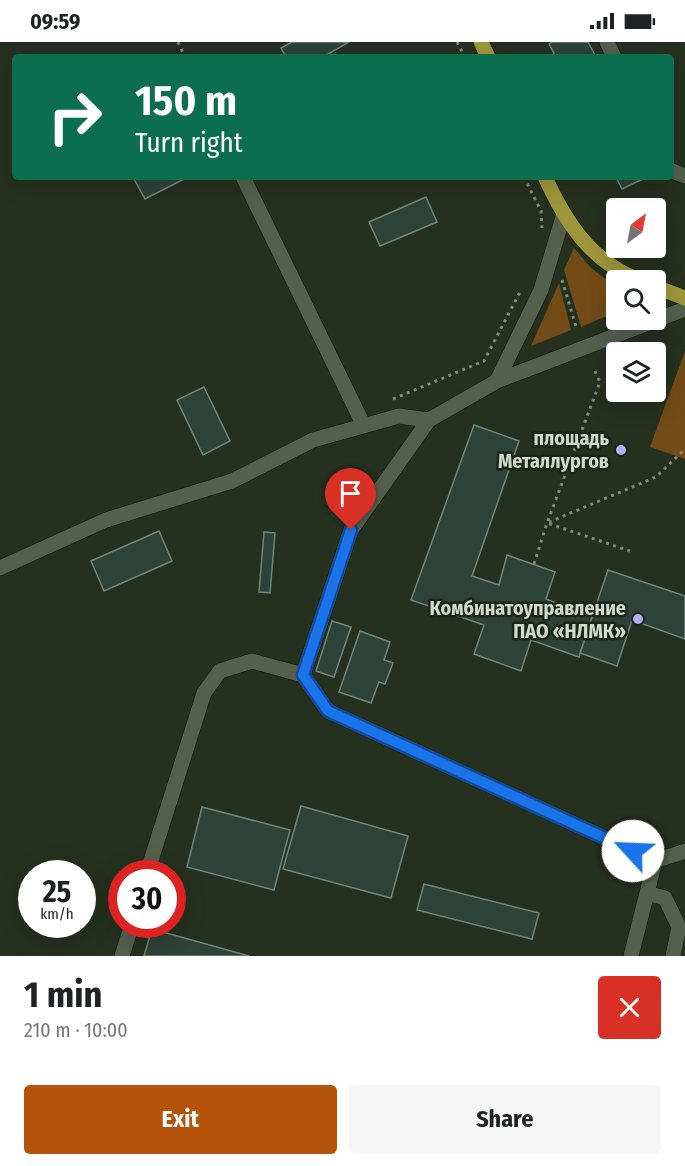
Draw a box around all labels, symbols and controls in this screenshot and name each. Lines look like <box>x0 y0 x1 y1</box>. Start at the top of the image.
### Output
text: 09:59 <box>30 8 80 35</box>
text: 150 m <box>135 76 237 126</box>
icon: right <box>36 78 114 156</box>
text: Turn right <box>135 127 243 159</box>
north arrow <box>606 198 666 258</box>
map controls <box>606 198 666 402</box>
button: search <box>606 270 666 330</box>
button: layers <box>606 342 666 402</box>
place label: площадь Металлургов <box>498 426 610 473</box>
marker: площадь Металлургов <box>614 443 628 457</box>
pin <box>325 468 376 530</box>
icon: arrive <box>334 477 367 510</box>
place label: Комбинатоуправление ПАО «НЛМК» <box>429 596 626 643</box>
marker: Комбинатоуправление ПАО «НЛМК» <box>631 612 645 626</box>
position arrow <box>601 819 665 883</box>
speed limit sign: 30 <box>108 860 186 938</box>
text: 25 <box>43 874 71 910</box>
text: km/h <box>40 905 74 923</box>
text: 1 min <box>24 973 102 1017</box>
button: close <box>598 976 661 1039</box>
text: 210 m · 10:00 <box>24 1018 128 1042</box>
button: Exit <box>24 1085 337 1154</box>
button: Share <box>349 1085 661 1154</box>

